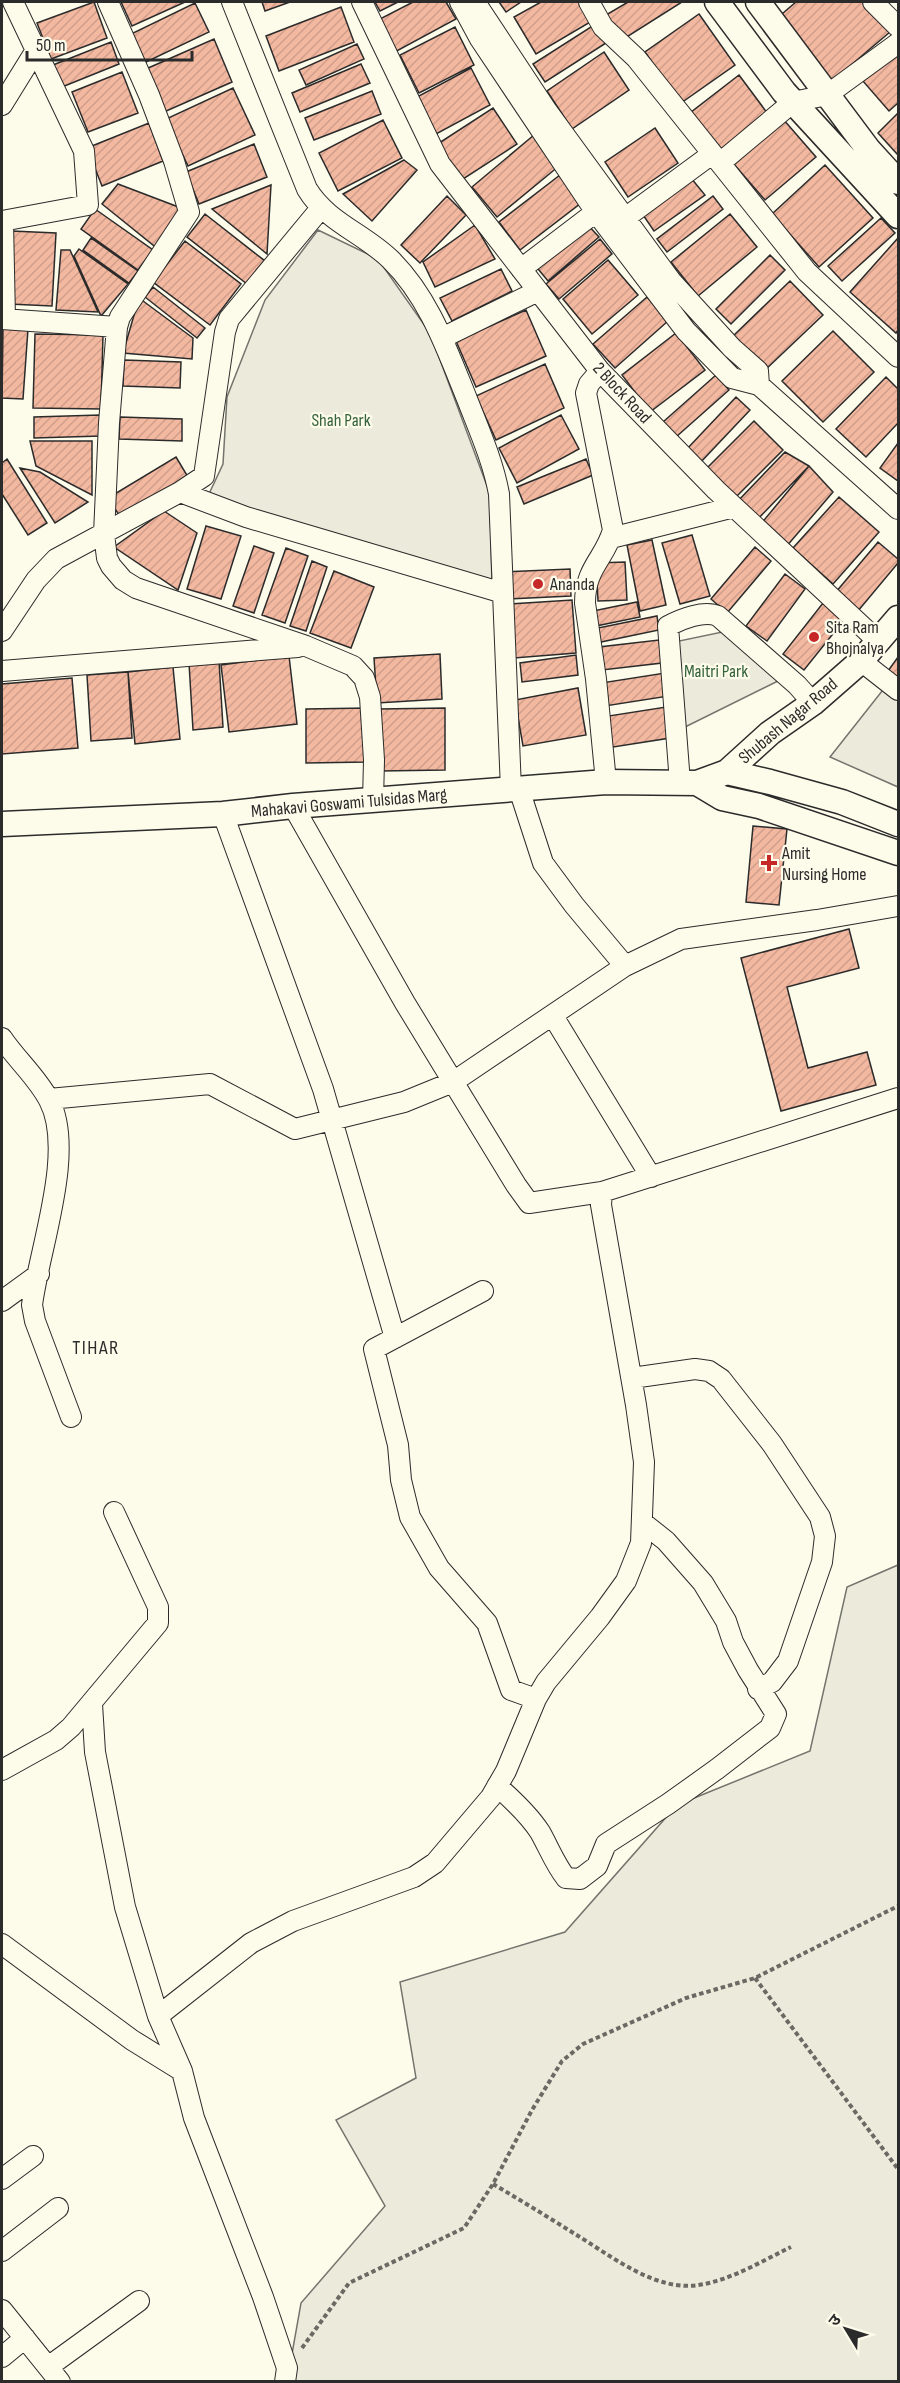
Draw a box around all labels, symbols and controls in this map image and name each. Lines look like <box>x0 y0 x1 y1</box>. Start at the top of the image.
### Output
scale bar <box>27 24 192 62</box>
text: 50 m <box>36 35 66 56</box>
street label: 2 Block Road <box>588 358 656 428</box>
park label: Shah Park <box>311 410 371 431</box>
place label: Ananda <box>549 574 595 595</box>
marker: Ananda <box>531 577 545 591</box>
place label: Sita Ram Bhojnalya <box>826 617 884 659</box>
marker: Sita Ram Bhojnalya <box>807 630 821 644</box>
park label: Maitri Park <box>684 661 748 682</box>
street label: Shubash Nagar Road <box>734 674 842 768</box>
street label: Mahakavi Goswami Tulsidas Marg <box>250 784 448 822</box>
place label: Amit Nursing Home <box>781 843 867 885</box>
marker: Amit Nursing Home <box>760 854 778 872</box>
district label: TIHAR <box>72 1336 120 1360</box>
north arrow <box>816 2299 876 2359</box>
text: उ <box>825 2311 846 2330</box>

